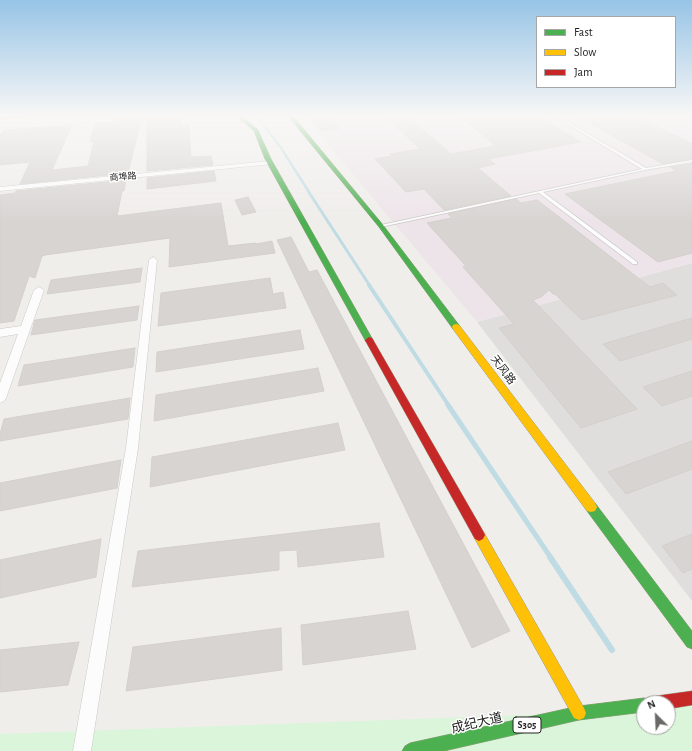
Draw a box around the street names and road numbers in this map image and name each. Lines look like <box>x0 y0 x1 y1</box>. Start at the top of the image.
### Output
street label: 商埠路 <box>109 170 137 184</box>
street label: 天风路 <box>488 353 518 387</box>
street label: 成纪大道 <box>450 710 504 736</box>
road number: S305 <box>513 717 541 733</box>

